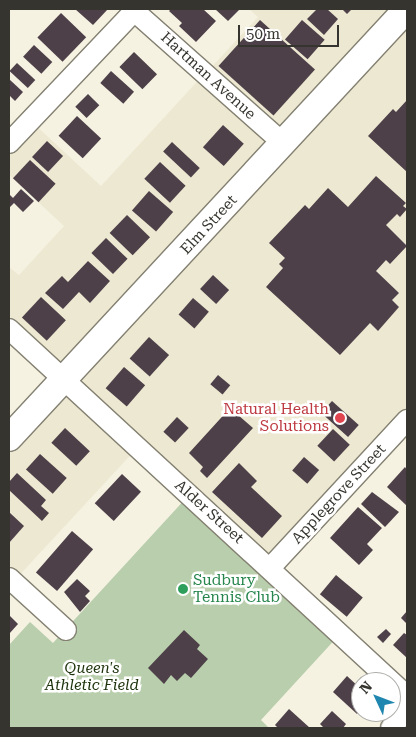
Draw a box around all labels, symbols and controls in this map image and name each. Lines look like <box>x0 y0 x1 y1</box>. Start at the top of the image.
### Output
scale bar <box>241 15 342 47</box>
text: 50 m <box>246 25 280 43</box>
street label: Hartman Avenue <box>157 29 259 123</box>
street label: Elm Street <box>177 192 241 258</box>
place label: Natural Health Solutions <box>223 400 329 435</box>
marker: Natural Health Solutions <box>333 411 347 425</box>
street label: Applegrove Street <box>288 440 390 548</box>
street label: Alder Street <box>171 476 247 548</box>
place label: Sudbury Tennis Club <box>193 571 280 606</box>
marker: Sudbury Tennis Club <box>177 583 189 595</box>
park label: Queen's Athletic Field <box>45 659 139 694</box>
north arrow <box>351 672 401 722</box>
text: N <box>356 678 375 697</box>

